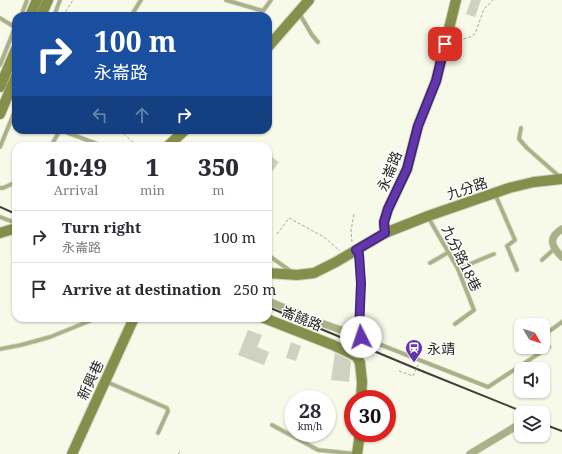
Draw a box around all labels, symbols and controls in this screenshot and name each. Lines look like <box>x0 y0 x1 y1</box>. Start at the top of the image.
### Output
text: 100 m <box>94 22 176 60</box>
pin <box>428 27 462 61</box>
icon: right <box>28 28 80 80</box>
icon: arrive <box>434 33 456 55</box>
text: 永崙路 <box>94 60 148 84</box>
icon: left <box>89 104 111 126</box>
icon: ahead <box>131 104 153 126</box>
icon: right <box>173 104 195 126</box>
street label: 永崙路 <box>372 148 406 194</box>
text: 10:49 <box>45 150 107 183</box>
text: 1 <box>146 150 159 183</box>
text: 350 <box>198 150 239 183</box>
street label: 九分路 <box>444 172 490 204</box>
text: Arrival <box>54 181 98 199</box>
text: min <box>140 181 165 199</box>
text: m <box>212 181 225 199</box>
text: Turn right <box>62 217 141 237</box>
street label: 九分路18巷 <box>438 222 486 294</box>
icon: right <box>28 226 50 248</box>
text: 100 m <box>213 227 256 247</box>
text: 永崙路 <box>62 238 101 256</box>
icon: arrive <box>28 278 50 300</box>
text: Arrive at destination <box>62 279 221 299</box>
text: 250 m <box>233 279 277 299</box>
street label: 崙饒路 <box>279 301 325 335</box>
position arrow <box>340 316 382 358</box>
north arrow <box>514 318 550 354</box>
map controls <box>514 318 550 442</box>
station icon: 永靖 <box>404 338 424 363</box>
place label: 永靖 <box>427 339 455 358</box>
street label: 新興巷 <box>73 357 107 403</box>
button: sound <box>514 362 550 398</box>
speed limit sign: 30 <box>344 390 396 442</box>
text: 28 <box>299 397 321 424</box>
button: layers <box>514 406 550 442</box>
text: km/h <box>298 419 322 433</box>

